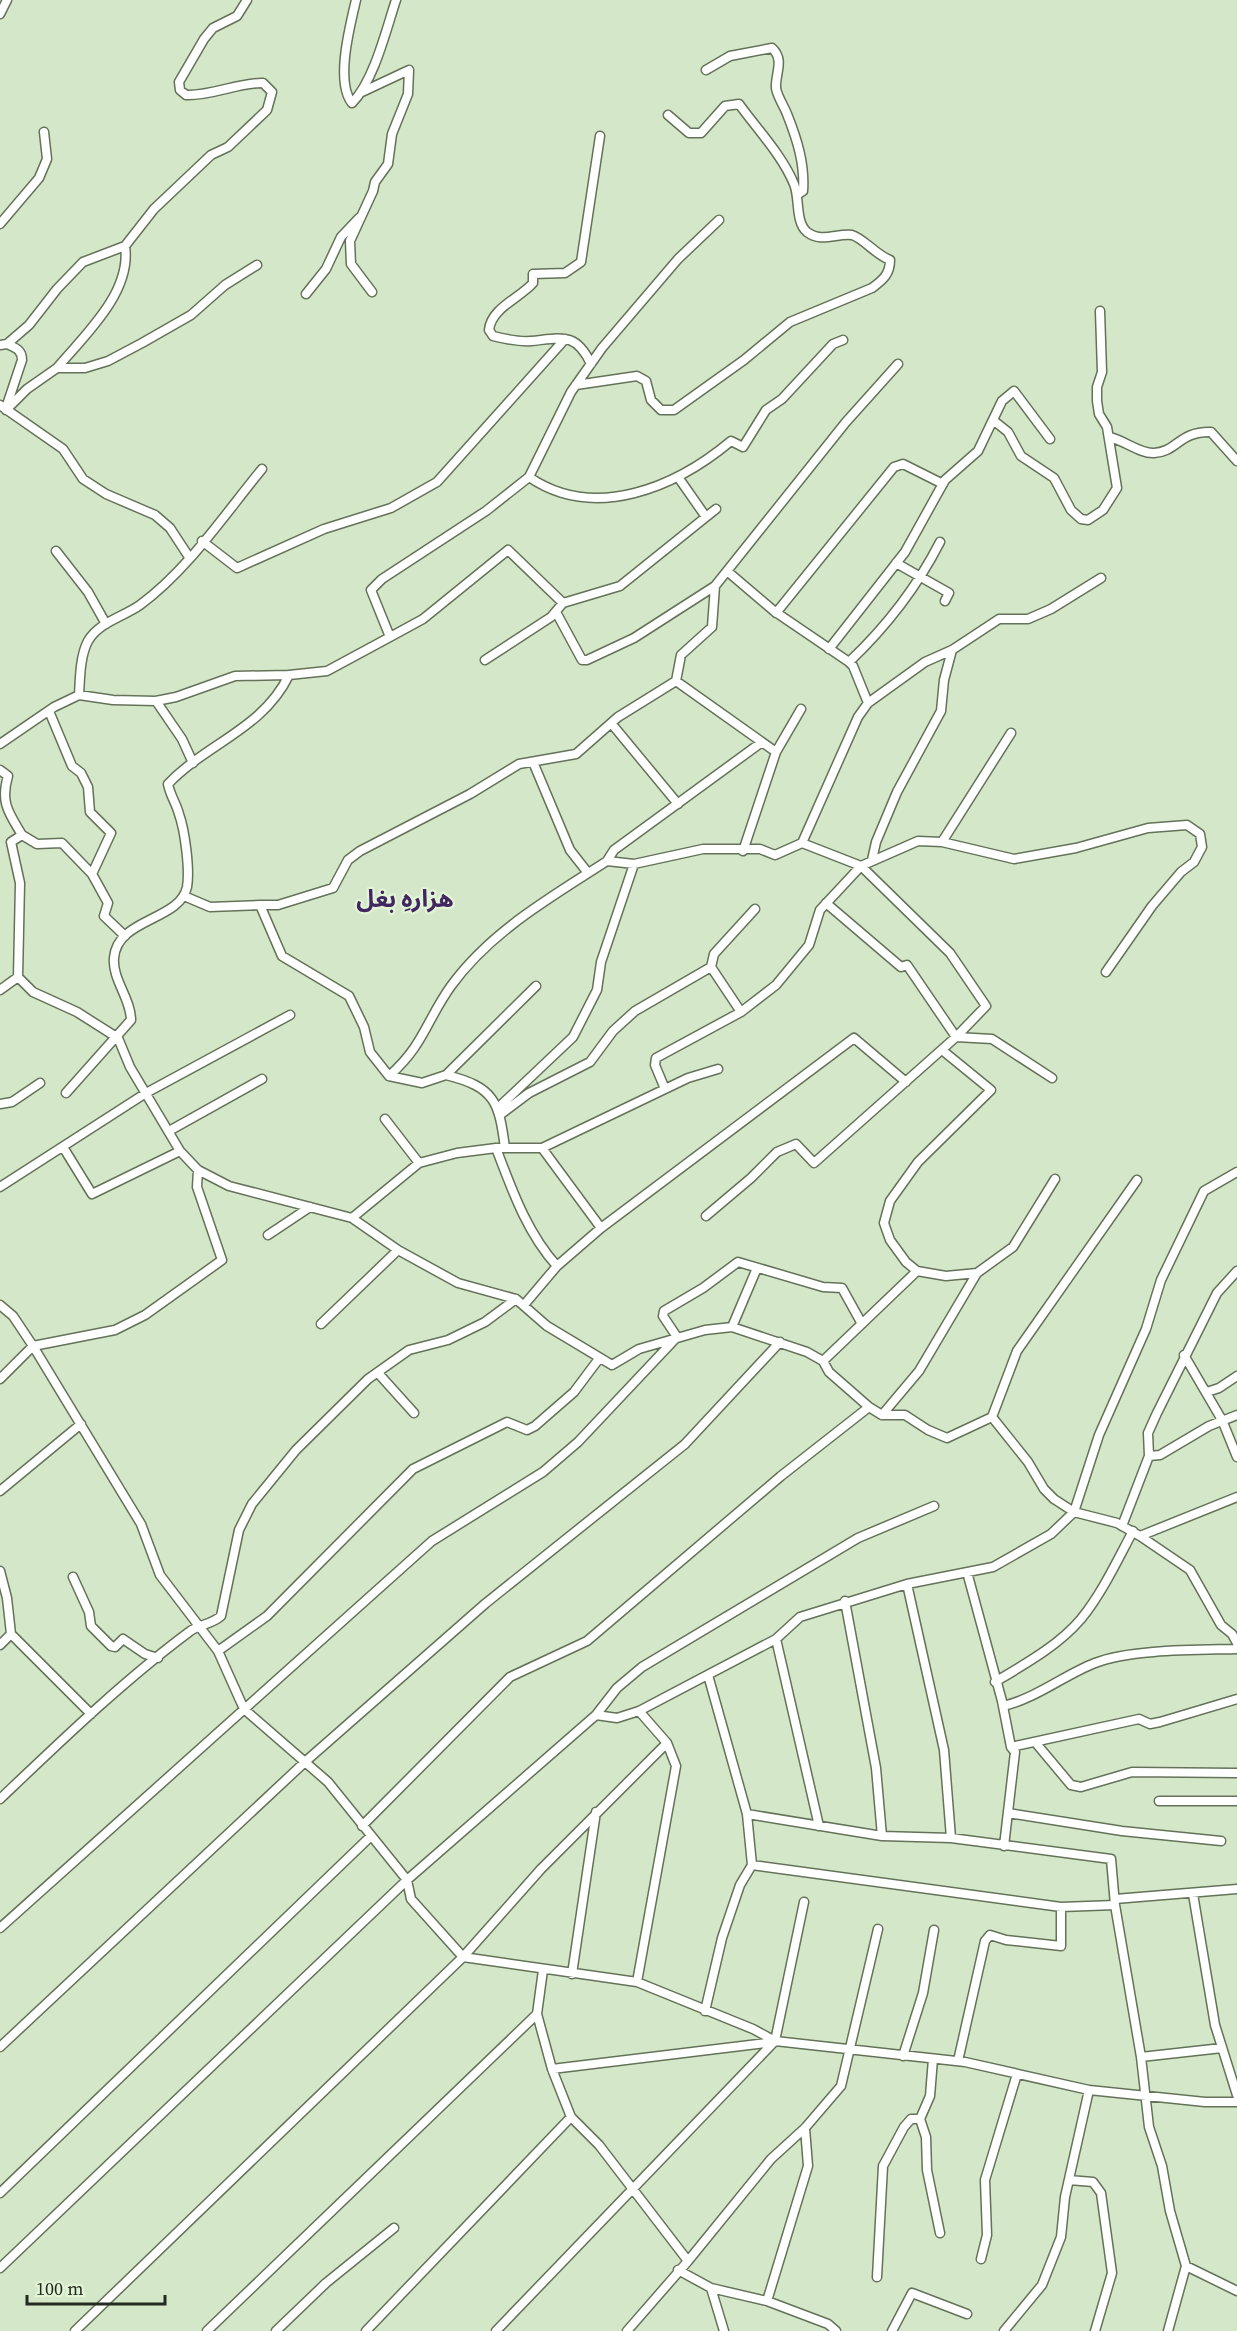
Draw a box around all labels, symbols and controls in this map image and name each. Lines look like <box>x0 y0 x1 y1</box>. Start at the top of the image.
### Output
district label: هزارهِ بغل <box>356 882 454 915</box>
scale bar <box>27 2268 165 2306</box>
text: 100 m <box>36 2276 83 2301</box>

